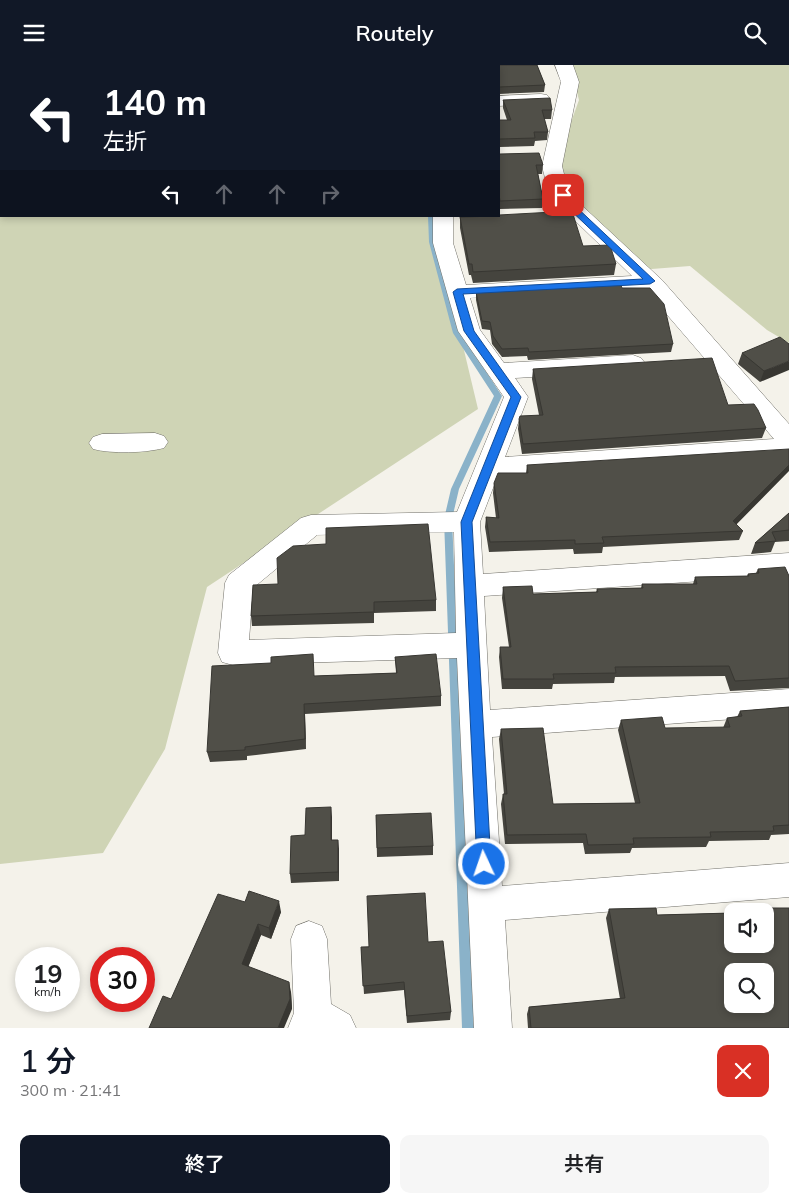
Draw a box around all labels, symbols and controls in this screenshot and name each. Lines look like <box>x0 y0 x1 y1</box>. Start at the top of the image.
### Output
icon: menu <box>20 19 48 47</box>
text: Routely <box>356 19 433 47</box>
icon: search <box>741 19 769 47</box>
text: 140 m <box>103 80 207 124</box>
icon: left <box>20 85 85 150</box>
text: 左折 <box>103 127 147 155</box>
pin <box>542 174 584 216</box>
icon: left <box>157 180 185 208</box>
icon: ahead <box>210 180 238 208</box>
icon: ahead <box>263 180 291 208</box>
icon: right <box>316 180 344 208</box>
icon: arrive <box>549 181 577 209</box>
position arrow <box>457 837 509 889</box>
map controls <box>724 903 774 1013</box>
button: sound <box>724 903 774 953</box>
speed limit sign: 30 <box>90 947 155 1012</box>
text: 19 <box>32 958 63 989</box>
button: search <box>724 963 774 1013</box>
text: km/h <box>34 984 61 999</box>
text: 1 分 <box>20 1042 76 1080</box>
button: close <box>717 1045 769 1097</box>
text: 300 m · 21:41 <box>20 1080 121 1100</box>
button: 終了 <box>20 1135 390 1193</box>
button: 共有 <box>400 1135 769 1193</box>

